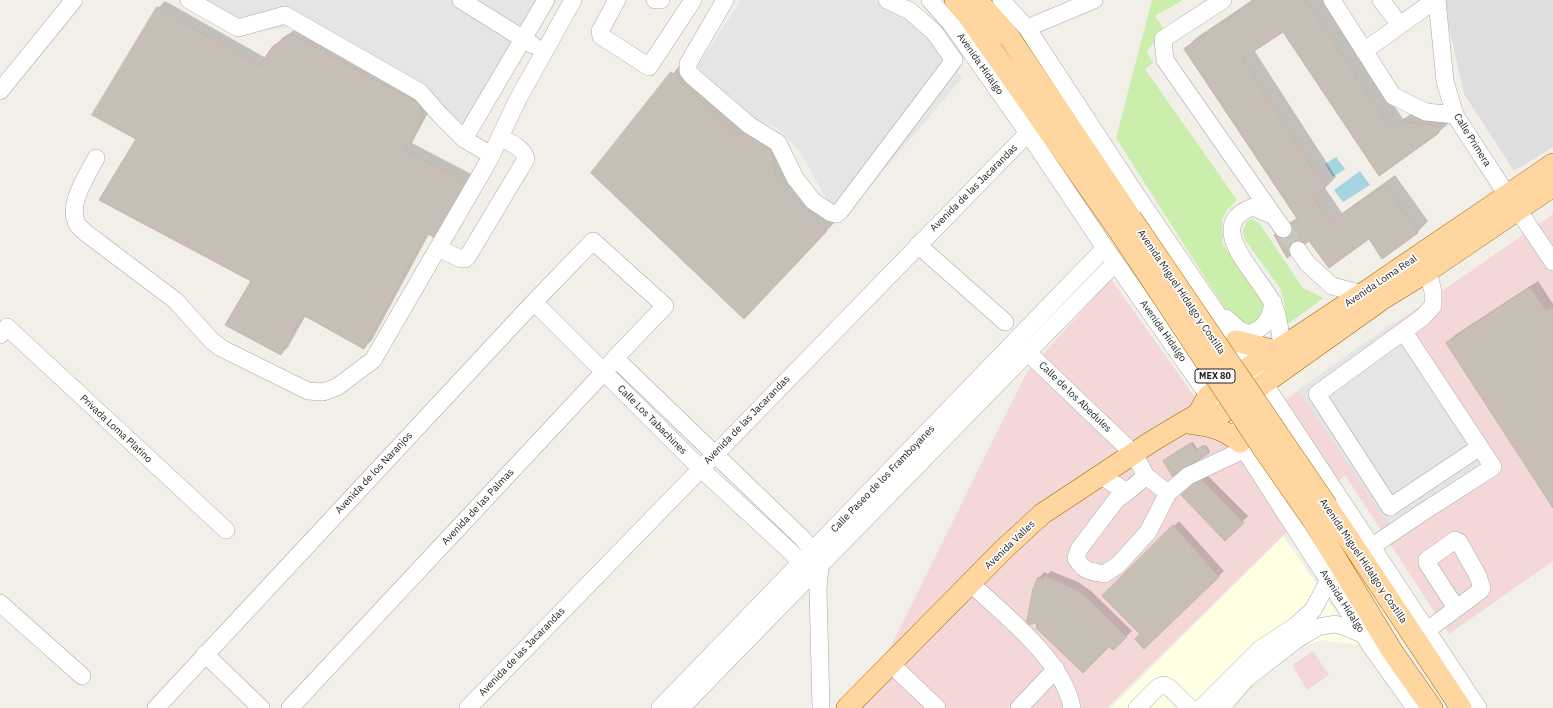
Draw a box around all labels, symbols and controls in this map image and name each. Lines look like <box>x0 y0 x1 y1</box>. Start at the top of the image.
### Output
street label: Avenida Hidalgo <box>954 31 1006 97</box>
street label: Calle Primera <box>1451 111 1493 169</box>
street label: Avenida de las Jacarandas <box>928 142 1020 234</box>
street label: Avenida Miguel Hidalgo y Costilla <box>1135 227 1227 357</box>
street label: Avenida Loma Real <box>1342 252 1420 310</box>
street label: Avenida Hidalgo <box>1137 298 1189 364</box>
street label: Calle de los Abedules <box>1036 359 1114 435</box>
road number: MEX 80 <box>1195 369 1235 383</box>
street label: Avenida de las Jacarandas <box>701 373 793 467</box>
street label: Calle Los Tabachines <box>615 383 689 457</box>
street label: Privada Loma Platino <box>77 393 155 465</box>
street label: Calle Paseo de los Framboyanes <box>829 423 937 535</box>
street label: Avenida de los Naranjos <box>333 430 415 516</box>
street label: Avenida de las Palmas <box>439 466 517 548</box>
street label: Avenida Miguel Hidalgo y Costilla <box>1317 496 1409 626</box>
street label: Avenida Valles <box>982 518 1038 572</box>
street label: Avenida Hidalgo <box>1317 567 1367 635</box>
street label: Avenida de las Jacarandas <box>476 605 568 699</box>

